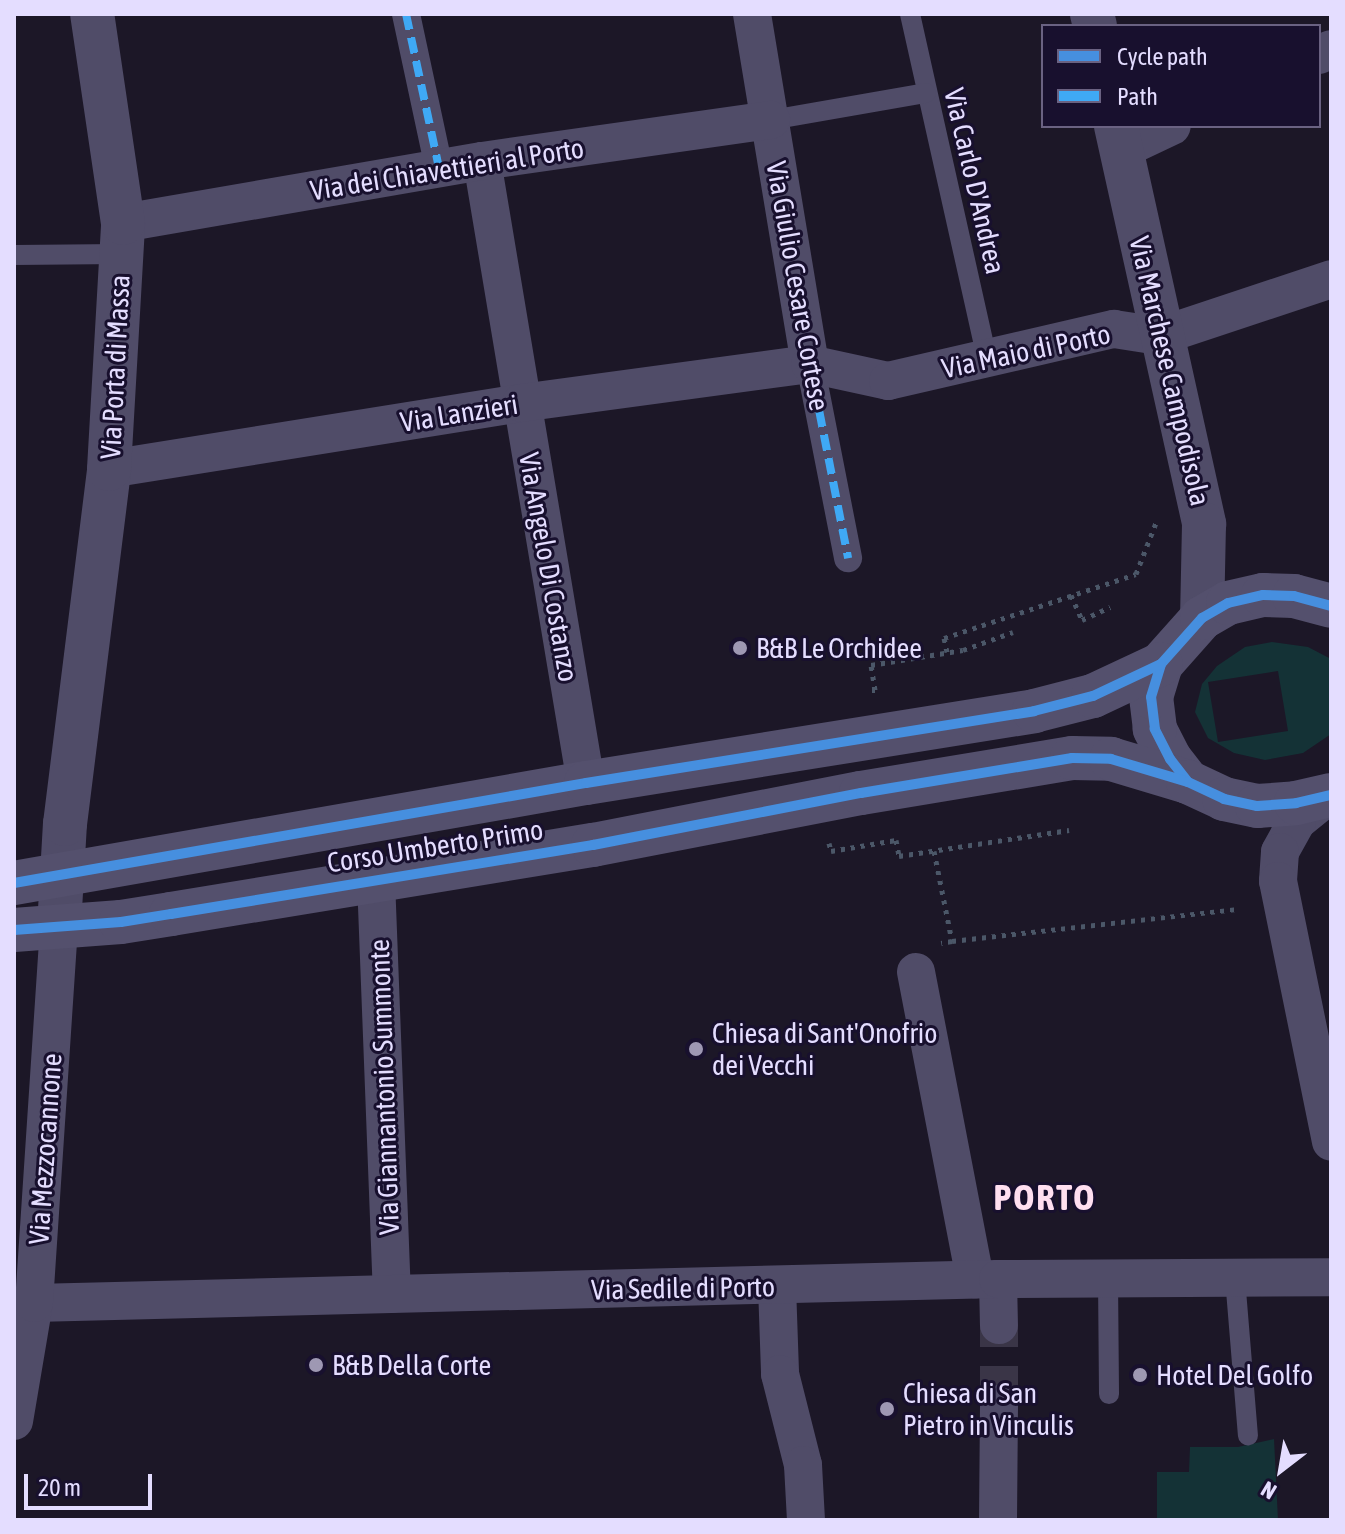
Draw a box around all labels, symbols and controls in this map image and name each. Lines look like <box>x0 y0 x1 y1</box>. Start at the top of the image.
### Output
legend <box>1041 24 1321 128</box>
text: Cycle path <box>1117 43 1208 70</box>
text: Path <box>1117 83 1158 110</box>
street label: Via Carlo D'Andrea <box>937 85 1013 277</box>
street label: Via dei Chiavettieri al Porto <box>308 131 586 207</box>
street label: Via Giulio Cesare Cortese <box>760 159 836 413</box>
street label: Via Marchese Campodisola <box>1123 233 1217 509</box>
street label: Via Porta di Massa <box>93 274 137 460</box>
street label: Via Maio di Porto <box>939 317 1113 385</box>
street label: Via Lanzieri <box>398 387 520 439</box>
street label: Via Angelo Di Costanzo <box>512 450 586 684</box>
place label: B&B Le Orchidee <box>756 631 922 665</box>
marker: B&B Le Orchidee <box>731 639 749 657</box>
street label: Corso Umberto Primo <box>325 812 545 880</box>
street label: Via Giannantonio Summonte <box>362 939 406 1235</box>
place label: Chiesa di Sant'Onofrio dei Vecchi <box>712 1016 937 1082</box>
marker: Chiesa di Sant'Onofrio dei Vecchi <box>687 1040 705 1058</box>
street label: Via Mezzocannone <box>22 1052 68 1246</box>
district label: PORTO <box>994 1176 1096 1220</box>
street label: Via Sedile di Porto <box>591 1270 775 1306</box>
place label: B&B Della Corte <box>332 1348 491 1382</box>
marker: B&B Della Corte <box>307 1356 325 1374</box>
place label: Hotel Del Golfo <box>1156 1358 1313 1392</box>
marker: Hotel Del Golfo <box>1131 1366 1149 1384</box>
place label: Chiesa di San Pietro in Vinculis <box>903 1376 1074 1442</box>
marker: Chiesa di San Pietro in Vinculis <box>878 1400 896 1418</box>
north arrow <box>1241 1430 1321 1510</box>
scale bar <box>28 1458 156 1508</box>
text: 20 m <box>38 1474 81 1501</box>
text: N <box>1256 1476 1281 1505</box>

